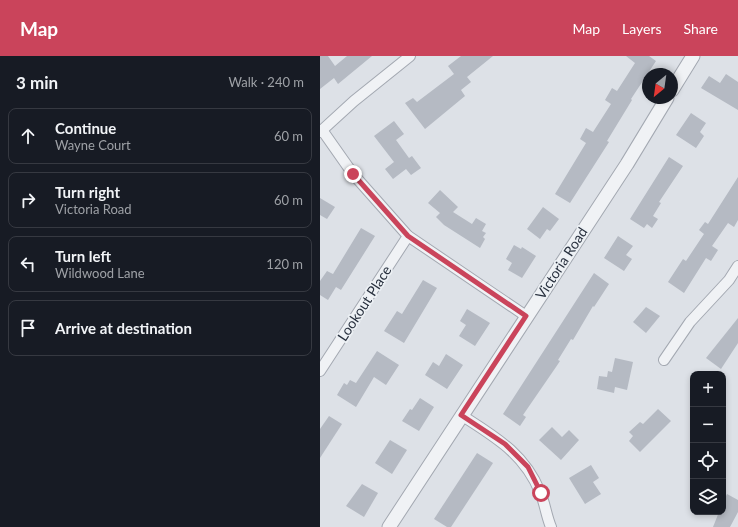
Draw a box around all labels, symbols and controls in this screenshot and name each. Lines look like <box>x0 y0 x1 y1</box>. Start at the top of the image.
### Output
text: Map <box>20 17 58 40</box>
text: Map <box>572 20 600 37</box>
text: Layers <box>622 20 662 37</box>
text: Share <box>684 20 718 37</box>
north arrow <box>642 68 678 104</box>
text: 3 min <box>16 72 58 93</box>
text: Walk · 240 m <box>228 74 304 90</box>
text: Continue <box>55 119 116 137</box>
icon: ahead <box>17 125 39 147</box>
text: 60 m <box>274 128 303 144</box>
text: Wayne Court <box>55 137 131 153</box>
route end <box>344 165 362 183</box>
text: Turn right <box>55 183 120 201</box>
icon: right <box>17 189 39 211</box>
text: 60 m <box>274 192 303 208</box>
text: Victoria Road <box>55 201 132 217</box>
street label: Victoria Road <box>531 224 591 302</box>
text: Turn left <box>55 247 111 265</box>
icon: left <box>17 253 39 275</box>
text: 120 m <box>266 256 303 272</box>
street label: Lookout Place <box>333 262 395 344</box>
text: Wildwood Lane <box>55 265 145 281</box>
icon: arrive <box>17 317 39 339</box>
text: Arrive at destination <box>55 319 192 337</box>
map controls <box>690 371 726 515</box>
button: + <box>690 371 726 407</box>
button: − <box>690 407 726 443</box>
button: locate <box>690 443 726 479</box>
button: layers <box>690 479 726 515</box>
route start <box>532 484 550 502</box>

